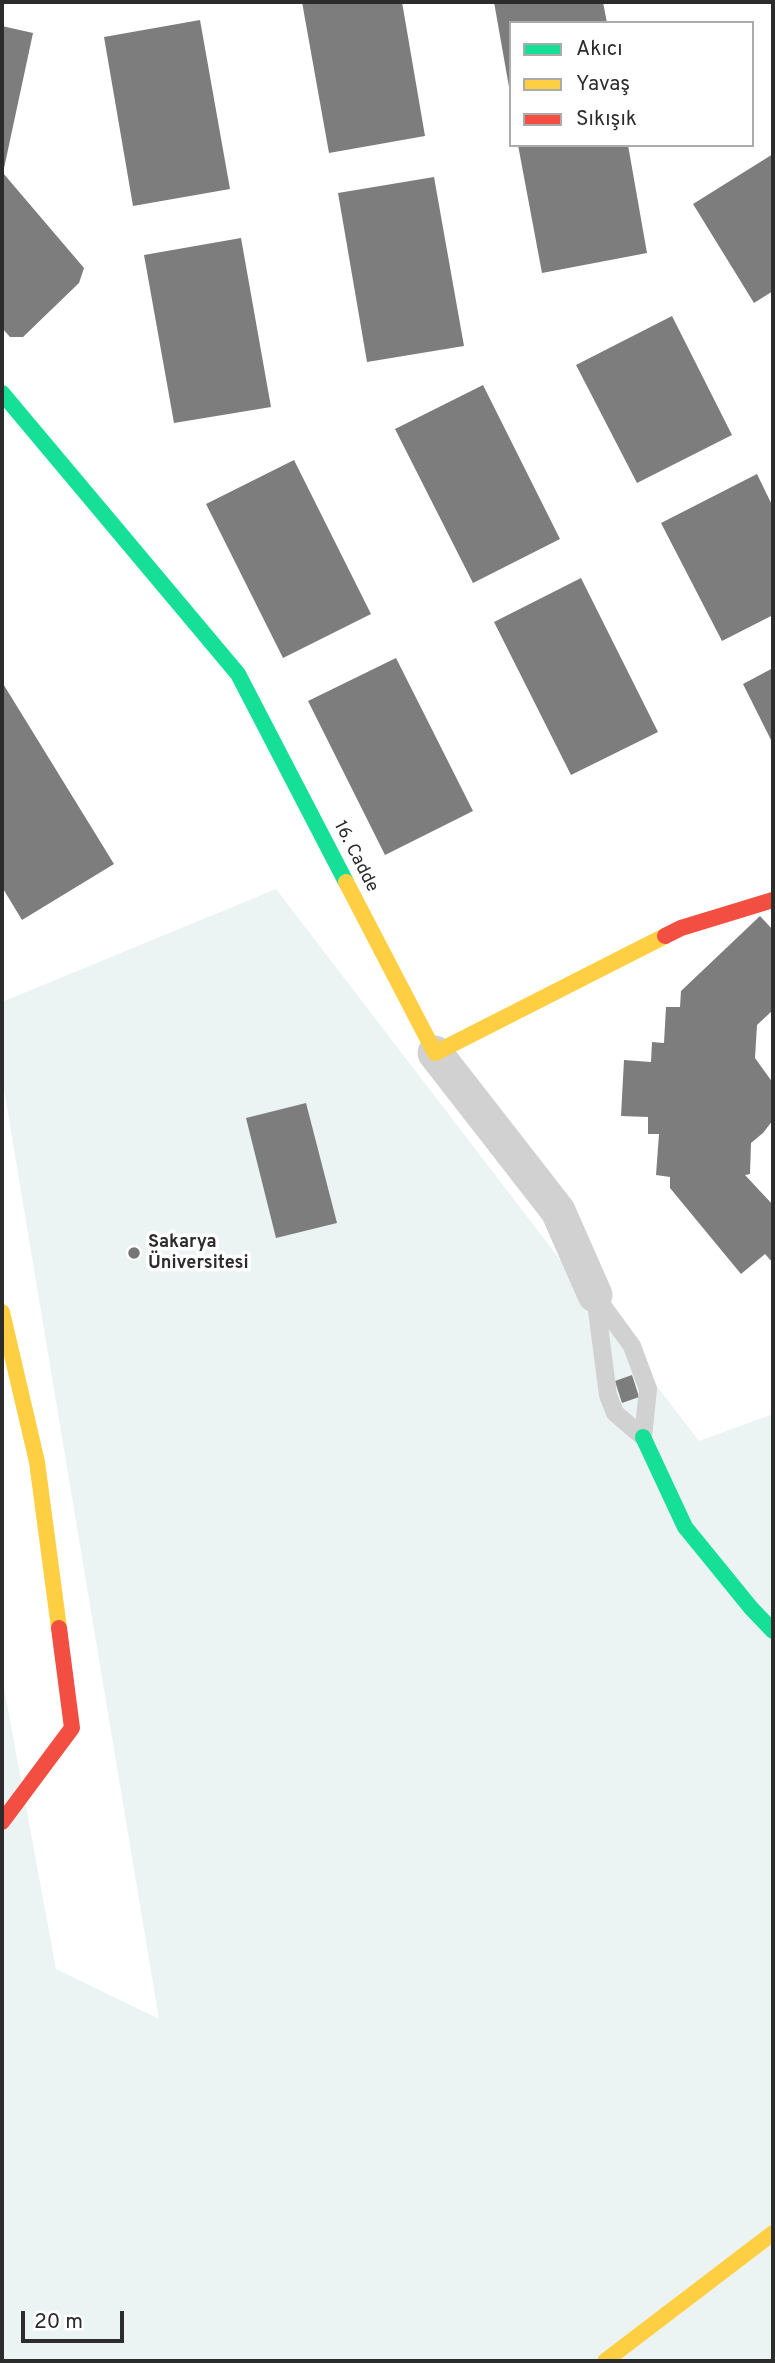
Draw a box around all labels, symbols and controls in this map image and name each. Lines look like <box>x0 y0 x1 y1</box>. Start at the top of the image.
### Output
legend <box>509 21 754 147</box>
text: Akıcı <box>576 36 623 63</box>
text: Yavaş <box>576 71 630 98</box>
text: Sıkışık <box>576 106 637 133</box>
street label: 16. Cadde <box>328 818 382 896</box>
place label: Sakarya Üniversitesi <box>148 1232 249 1274</box>
marker: Sakarya Üniversitesi <box>126 1245 142 1261</box>
scale bar <box>24 2296 128 2340</box>
text: 20 m <box>34 2309 83 2336</box>

